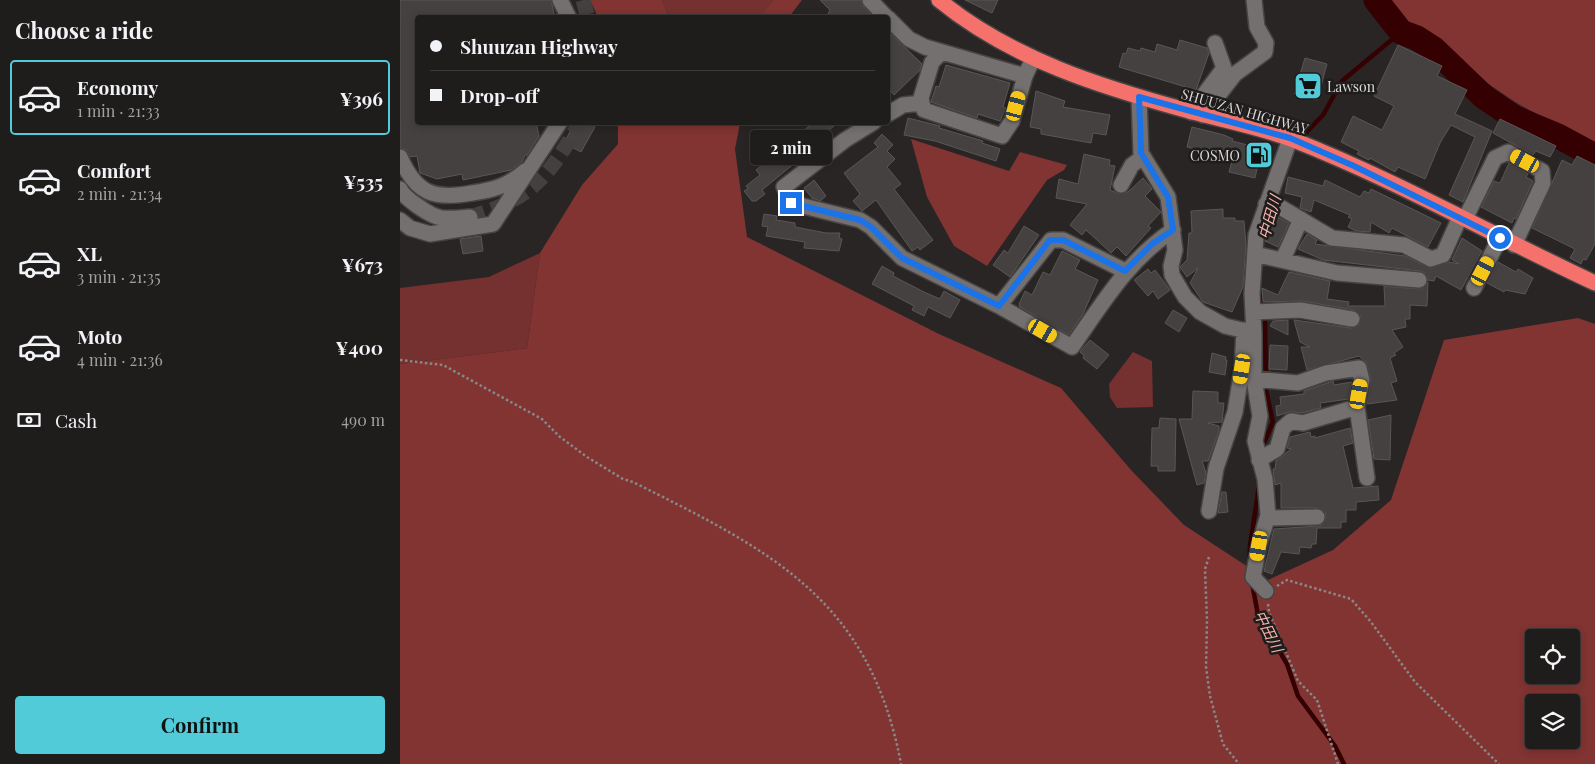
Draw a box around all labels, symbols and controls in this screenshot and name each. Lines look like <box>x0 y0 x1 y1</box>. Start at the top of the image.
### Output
text: Choose a ride <box>15 15 153 45</box>
text: Shuuzan Highway <box>460 33 618 59</box>
supermarket icon: Lawson <box>1293 71 1323 101</box>
text: Economy <box>77 74 158 100</box>
icon: car <box>17 75 62 120</box>
place label: Lawson <box>1327 77 1376 96</box>
text: Drop-off <box>460 82 538 108</box>
street label: SHUUZAN HIGHWAY <box>1179 84 1311 138</box>
text: ¥396 <box>340 85 383 111</box>
car <box>1004 90 1027 122</box>
text: 1 min · 21:33 <box>77 100 160 121</box>
callout: 2 min <box>750 130 832 166</box>
text: 2 min <box>770 137 812 158</box>
fuel station icon: COSMO <box>1244 140 1274 170</box>
place label: COSMO <box>1190 146 1240 165</box>
car <box>1508 147 1541 175</box>
text: Comfort <box>77 157 151 183</box>
icon: car <box>17 158 62 203</box>
text: ¥535 <box>343 168 383 194</box>
text: 2 min · 21:34 <box>77 183 162 204</box>
water label: 中田川 <box>1253 191 1285 241</box>
route end <box>780 192 802 214</box>
route start <box>1489 227 1511 249</box>
text: XL <box>77 240 102 266</box>
icon: car <box>17 241 62 286</box>
text: ¥673 <box>342 251 383 277</box>
car <box>1469 254 1496 288</box>
text: 3 min · 21:35 <box>77 266 161 287</box>
car <box>1026 317 1059 345</box>
text: Moto <box>77 323 122 349</box>
icon: car <box>17 324 62 369</box>
text: ¥400 <box>336 334 383 360</box>
text: 4 min · 21:36 <box>77 349 163 370</box>
car <box>1232 353 1251 385</box>
car <box>1349 378 1368 410</box>
icon: cash <box>15 406 43 434</box>
text: Cash <box>55 407 97 433</box>
text: 490 m <box>341 409 385 430</box>
car <box>1249 530 1268 562</box>
water label: 中田川 <box>1250 606 1289 657</box>
map controls <box>1525 629 1580 749</box>
button: locate <box>1525 629 1580 684</box>
button: layers <box>1525 694 1580 749</box>
button: Confirm <box>15 696 385 754</box>

